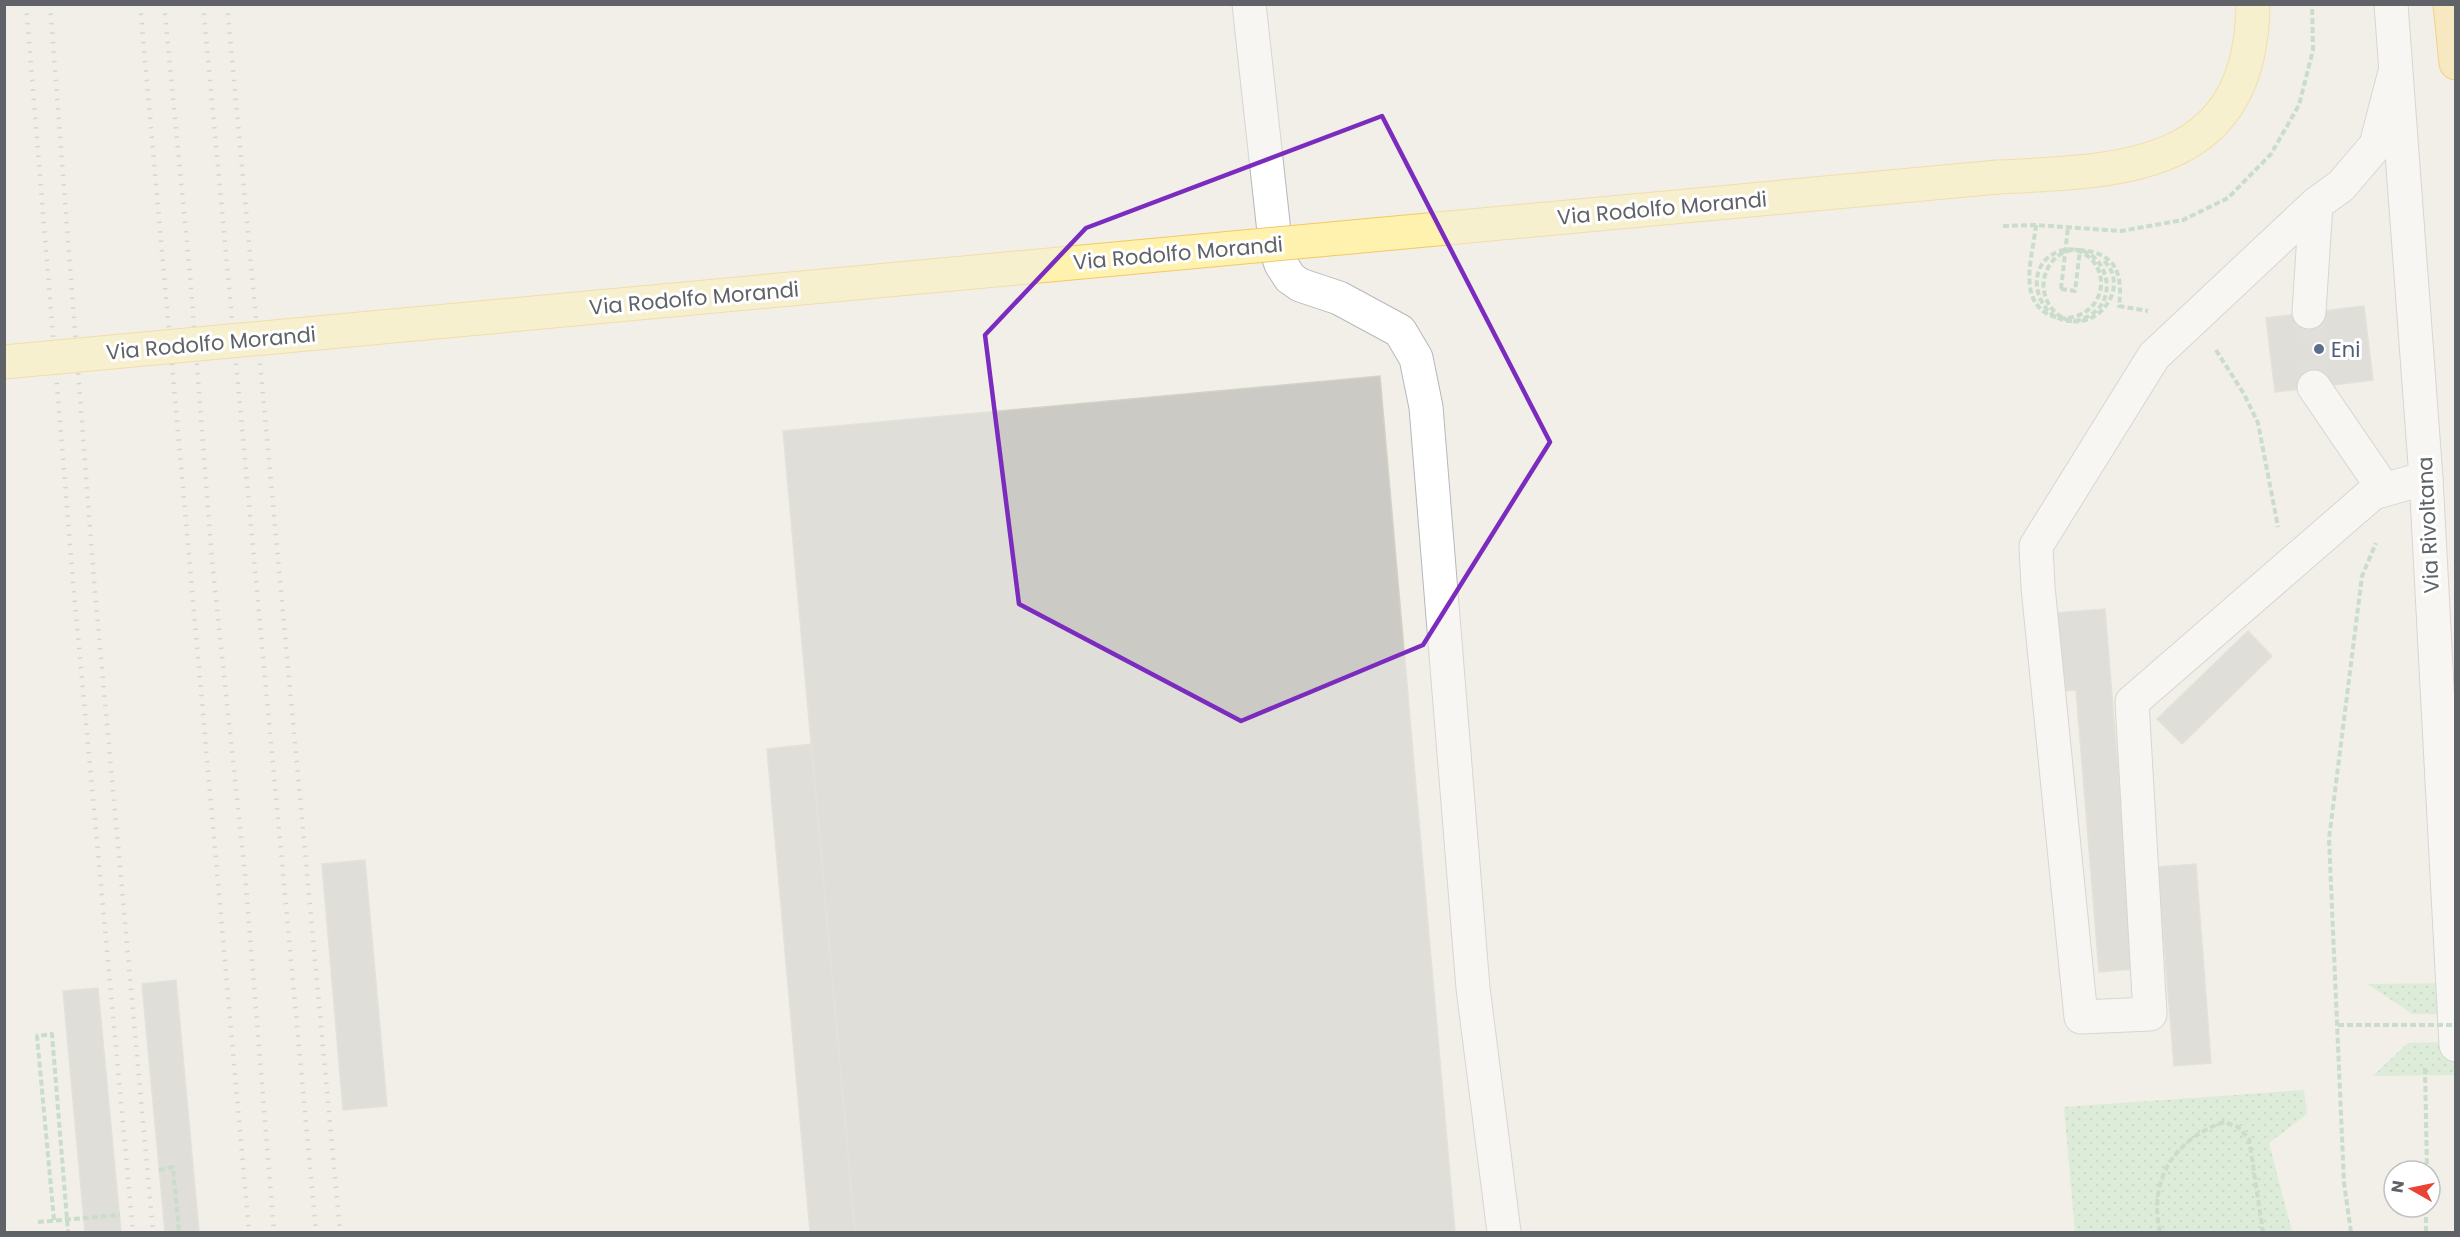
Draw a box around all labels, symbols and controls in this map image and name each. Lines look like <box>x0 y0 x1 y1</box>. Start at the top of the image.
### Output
street label: Via Rodolfo Morandi <box>1556 184 1768 232</box>
street label: Via Rodolfo Morandi <box>1072 229 1284 277</box>
street label: Via Rodolfo Morandi <box>588 274 800 322</box>
street label: Via Rodolfo Morandi <box>105 319 317 367</box>
place label: Eni <box>2331 335 2360 364</box>
marker: Eni <box>2312 342 2326 356</box>
street label: Via Rivoltana <box>2410 456 2446 594</box>
north arrow <box>2382 1159 2442 1219</box>
text: N <box>2385 1179 2410 1194</box>

